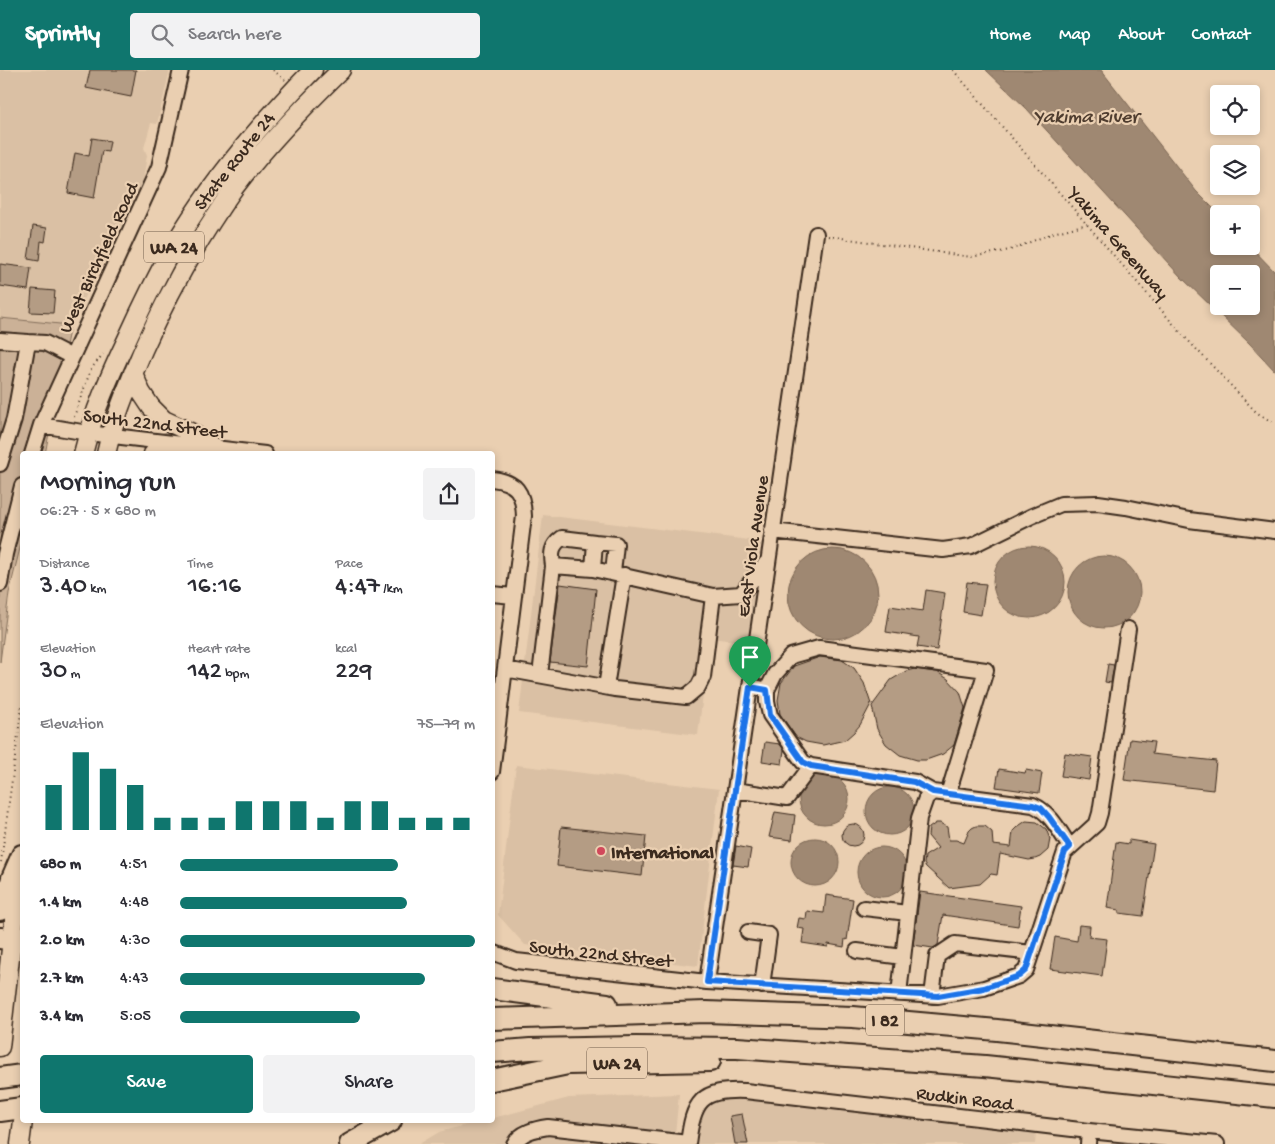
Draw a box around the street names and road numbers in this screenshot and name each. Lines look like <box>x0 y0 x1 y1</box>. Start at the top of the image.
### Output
street label: State Route 24 <box>190 108 281 216</box>
street label: West Birchfield Road <box>55 178 146 337</box>
street label: Yakima Greenway <box>1061 181 1173 306</box>
road number: WA 24 <box>144 232 204 262</box>
street label: South 22nd Street <box>82 405 230 446</box>
street label: East Viola Avenue <box>733 474 776 619</box>
street label: South 22nd Street <box>528 937 676 975</box>
road number: I 82 <box>866 1004 904 1036</box>
road number: WA 24 <box>587 1048 647 1078</box>
street label: Rudkin Road <box>915 1083 1016 1118</box>

